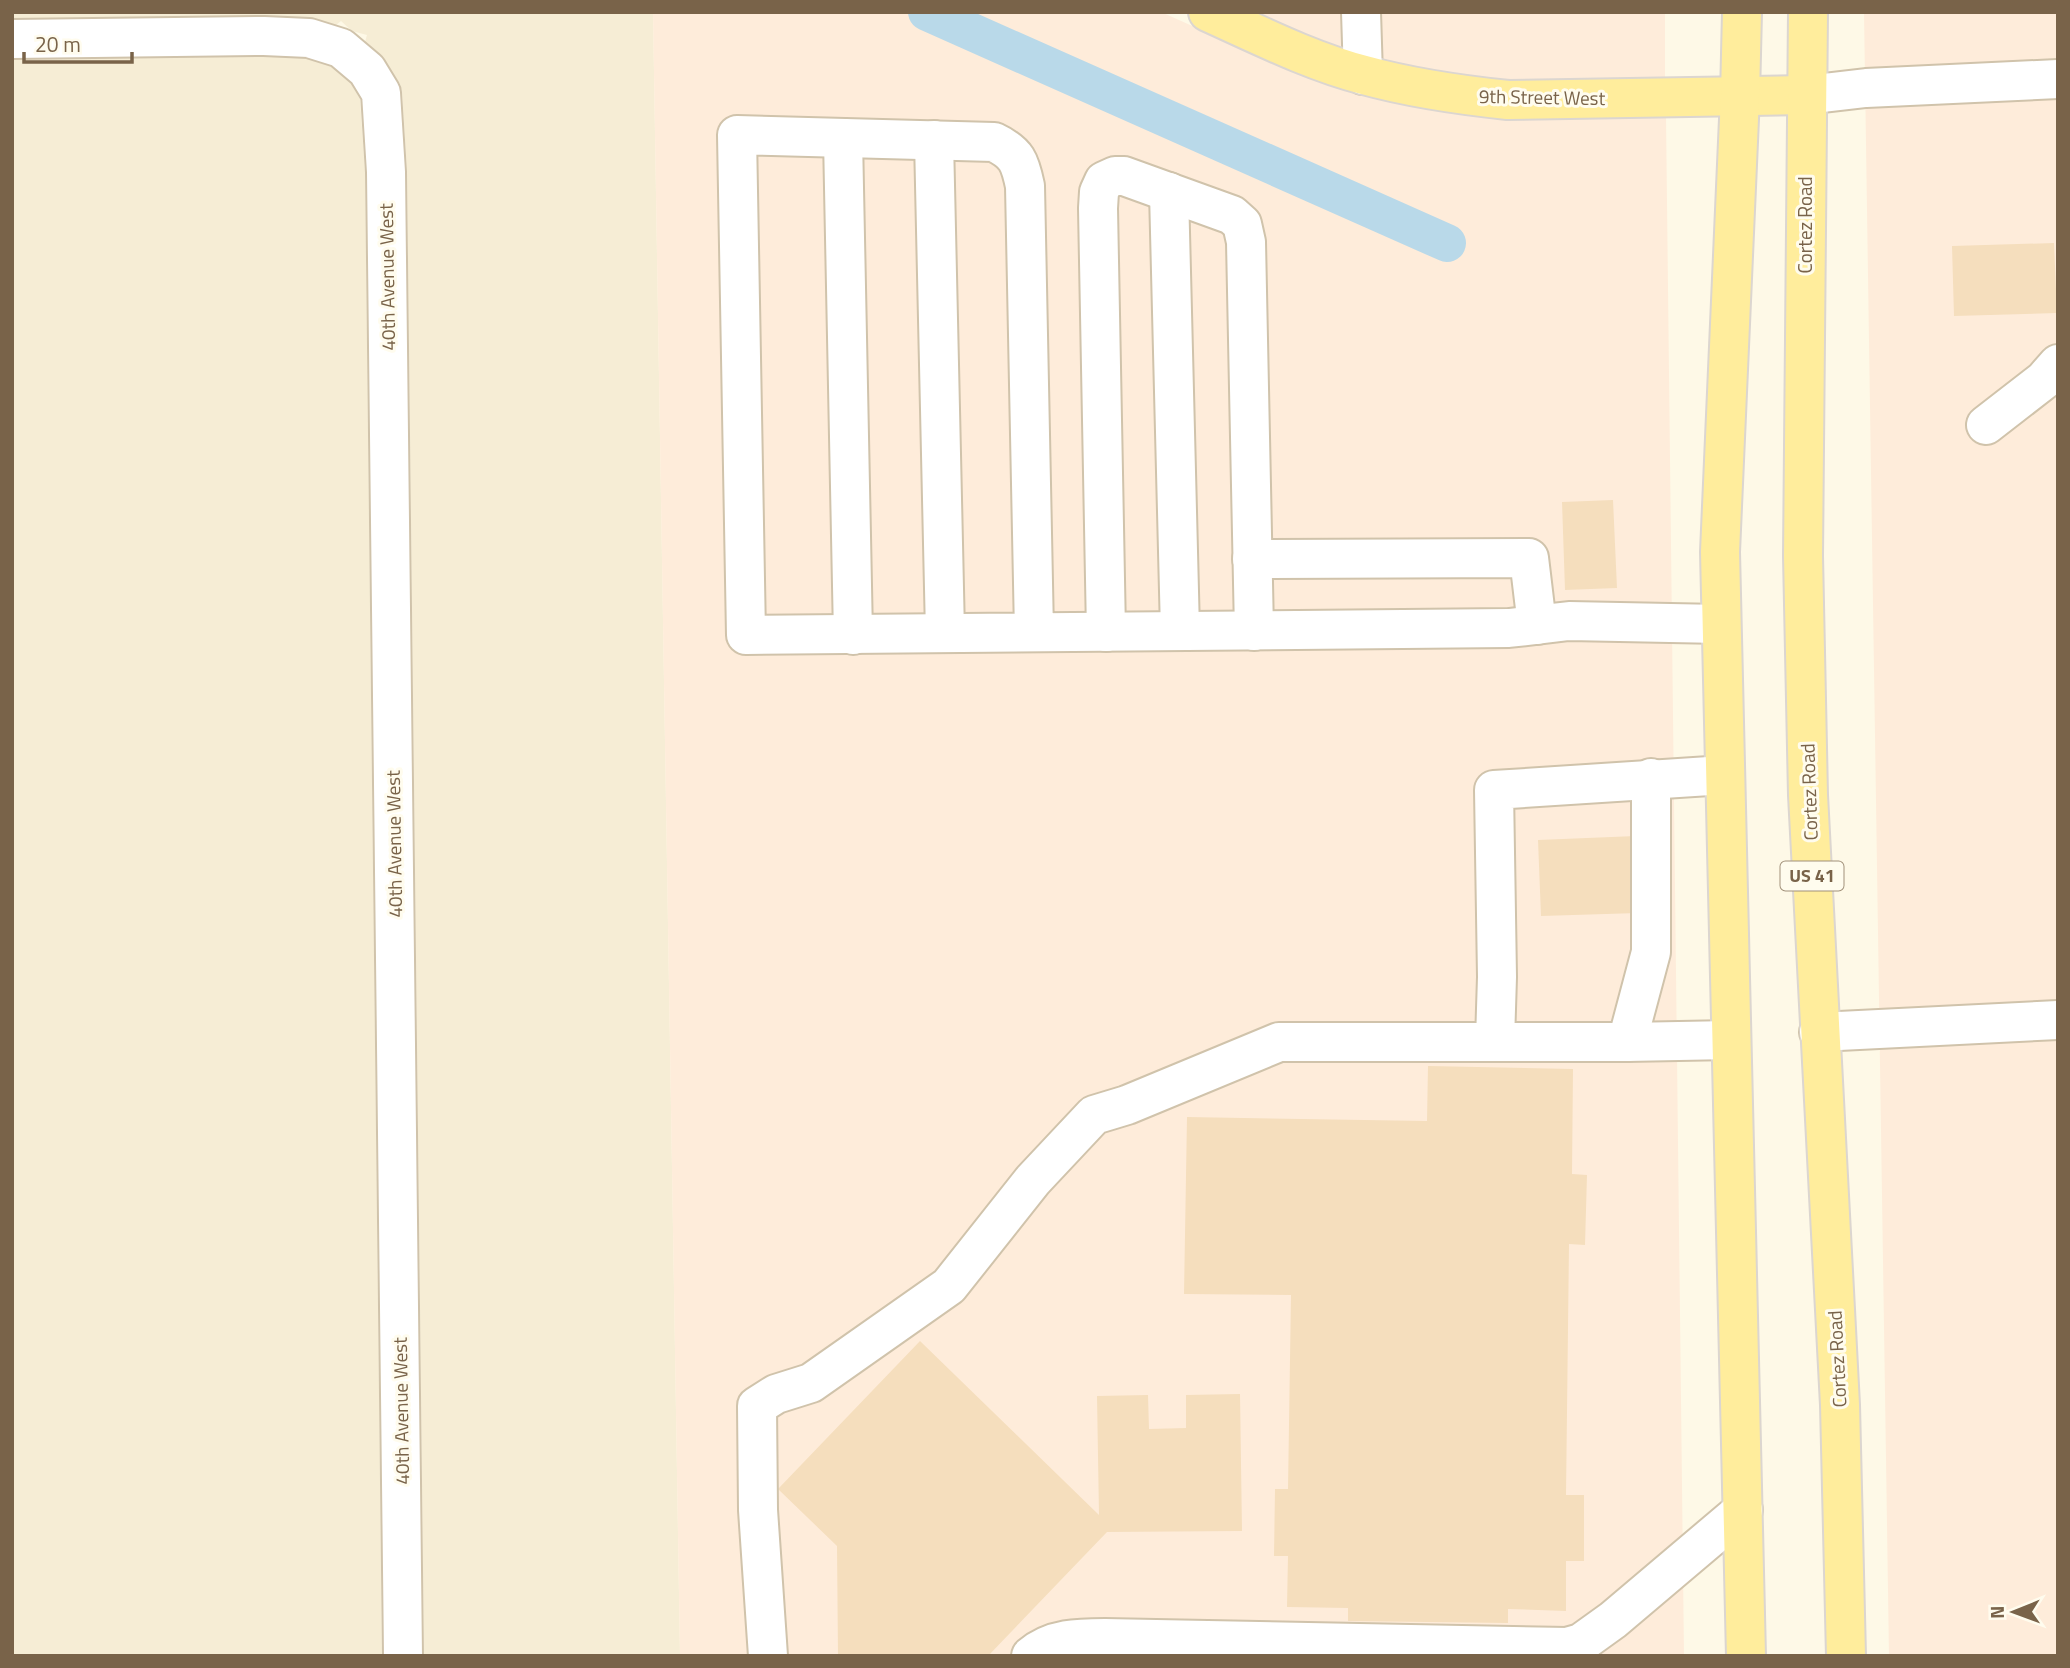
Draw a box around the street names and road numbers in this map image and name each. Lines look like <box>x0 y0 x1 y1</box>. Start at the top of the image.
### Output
street label: 9th Street West <box>1479 81 1606 112</box>
street label: Cortez Road <box>1790 177 1819 273</box>
street label: 40th Avenue West <box>371 203 402 351</box>
street label: Cortez Road <box>1792 743 1825 841</box>
street label: 40th Avenue West <box>378 770 409 918</box>
road number: US 41 <box>1780 862 1843 890</box>
street label: Cortez Road <box>1819 1310 1854 1408</box>
street label: 40th Avenue West <box>385 1337 416 1485</box>

